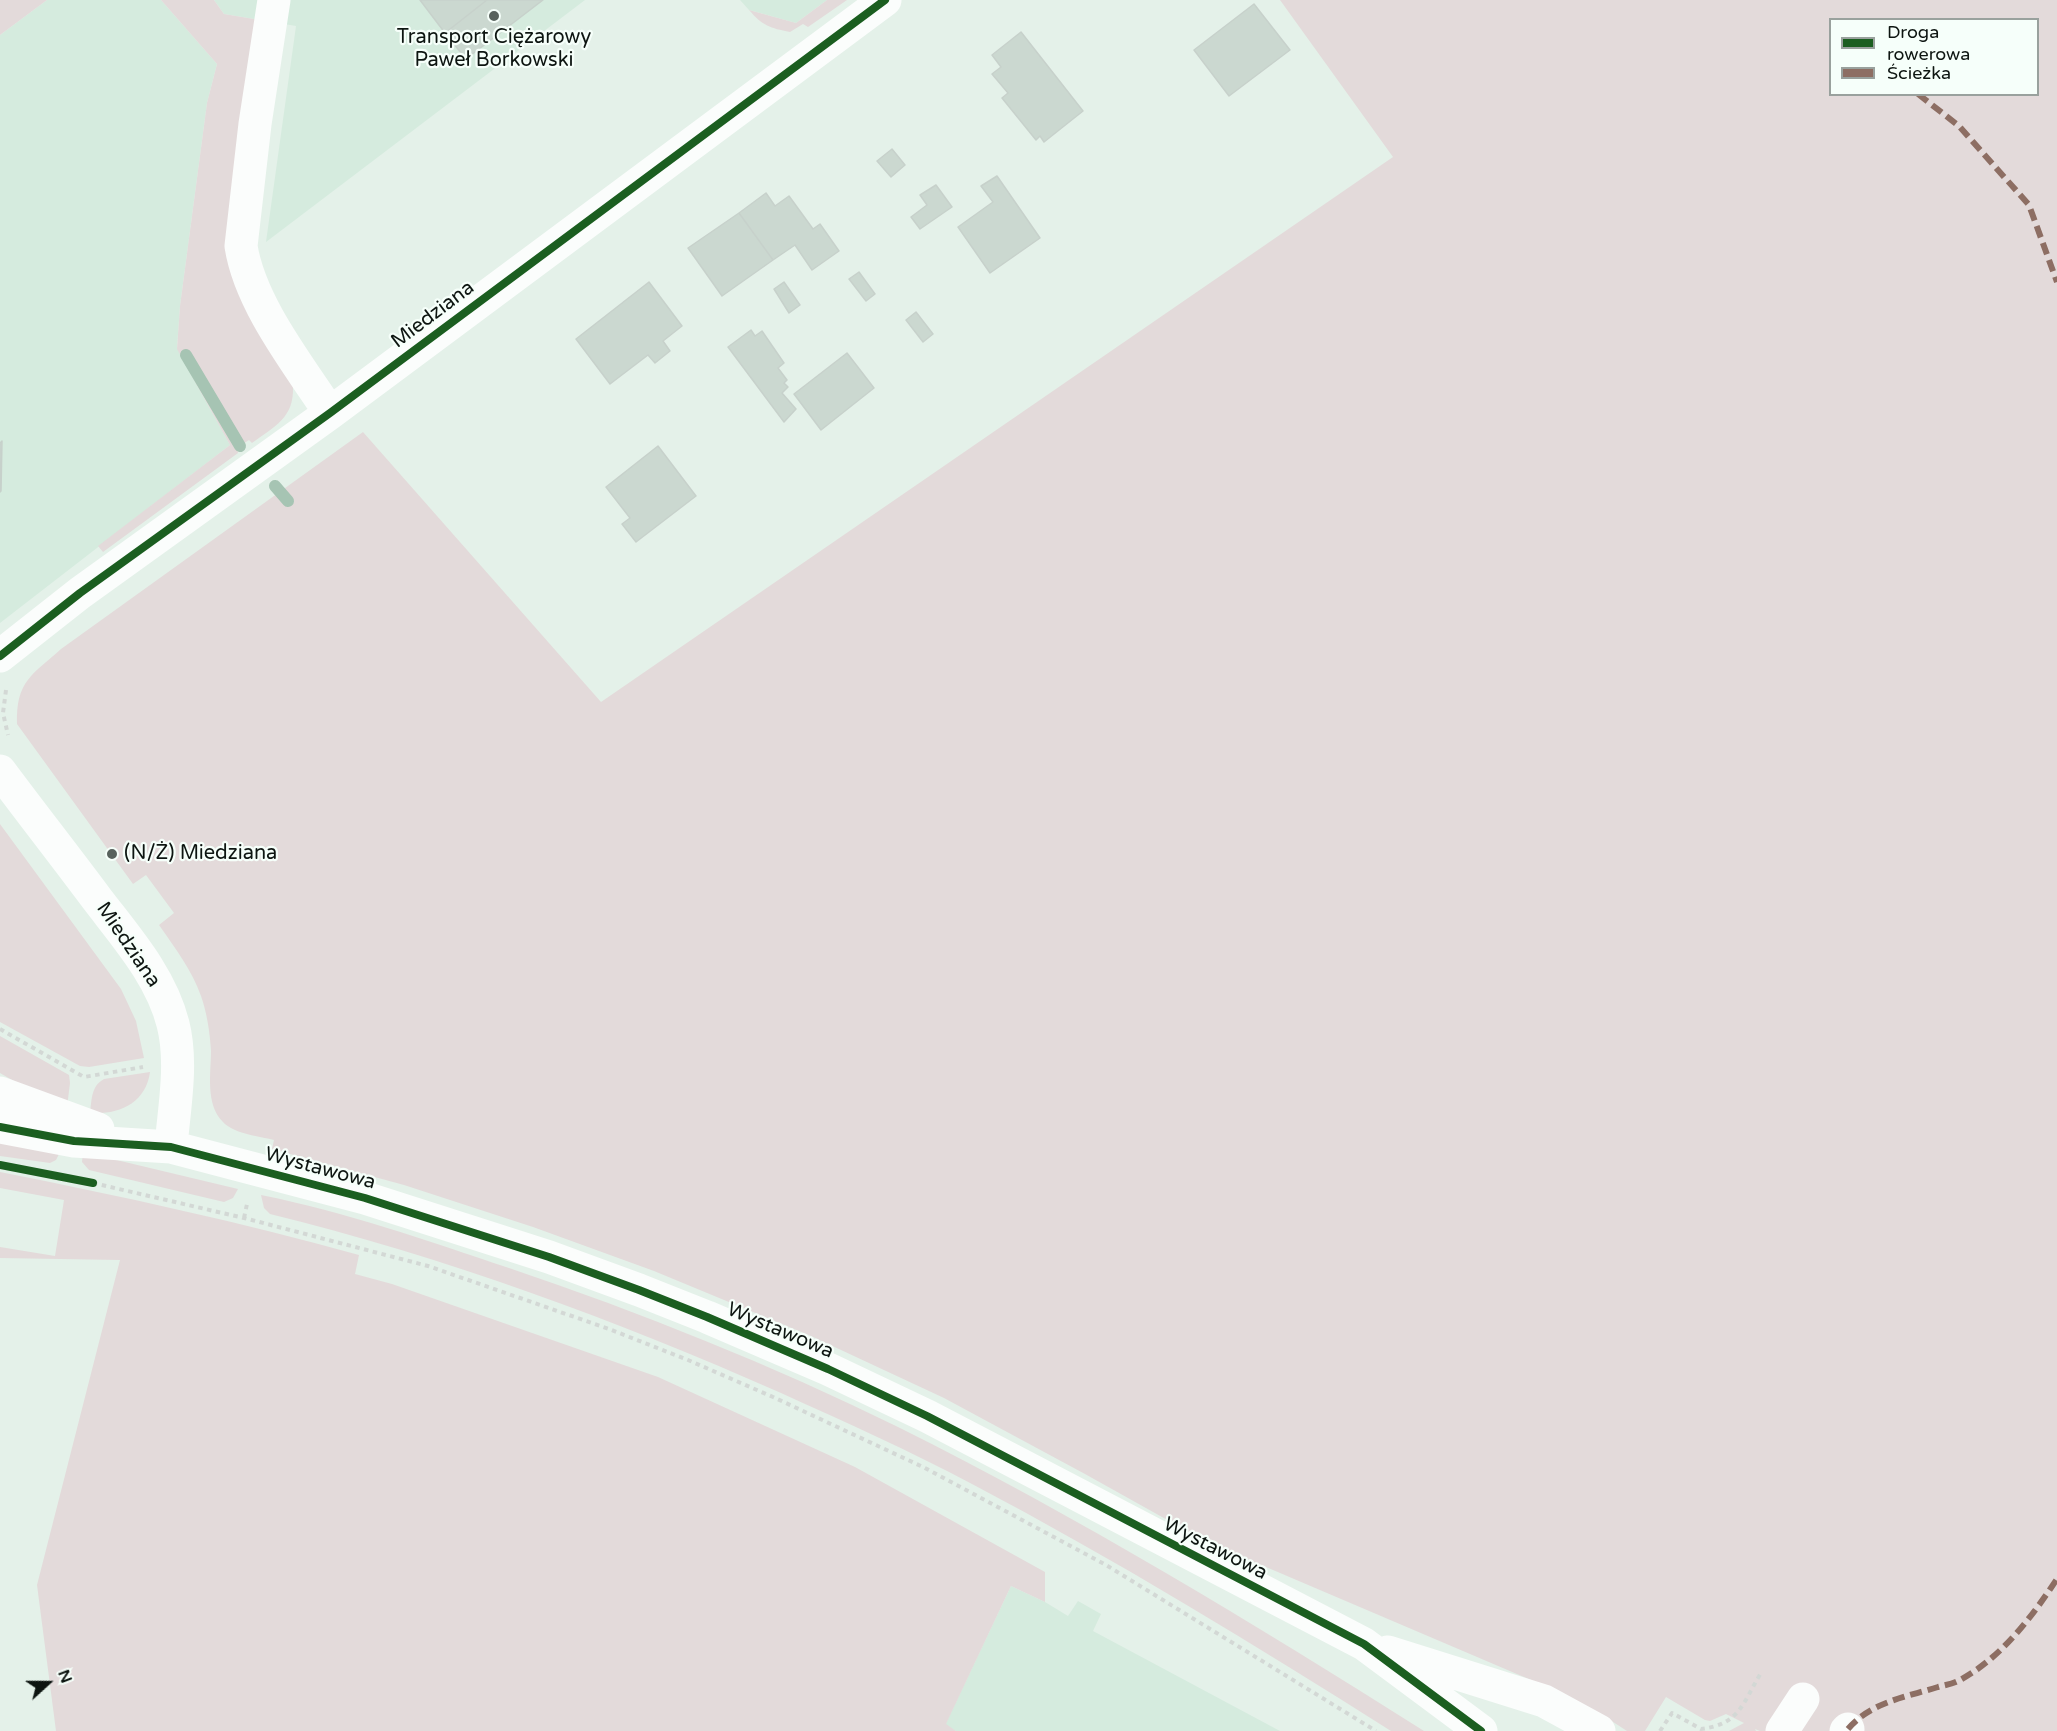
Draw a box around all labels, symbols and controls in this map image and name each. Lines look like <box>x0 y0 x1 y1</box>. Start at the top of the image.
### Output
marker: Transport Ciężarowy Paweł Borkowski <box>487 9 501 23</box>
legend <box>1829 18 2039 96</box>
text: Droga rowerowa <box>1887 21 1970 65</box>
place label: Transport Ciężarowy Paweł Borkowski <box>397 26 591 73</box>
text: Ścieżka <box>1887 62 1951 84</box>
street label: Miedziana <box>387 276 479 354</box>
place label: (N/Ż) Miedziana <box>124 842 277 866</box>
marker: (N/Ż) Miedziana <box>105 847 119 861</box>
street label: Miedziana <box>91 898 165 992</box>
street label: Wystawowa <box>262 1143 378 1195</box>
street label: Wystawowa <box>723 1298 837 1364</box>
street label: Wystawowa <box>1159 1513 1271 1585</box>
north arrow <box>18 1653 78 1713</box>
text: N <box>53 1667 76 1686</box>

